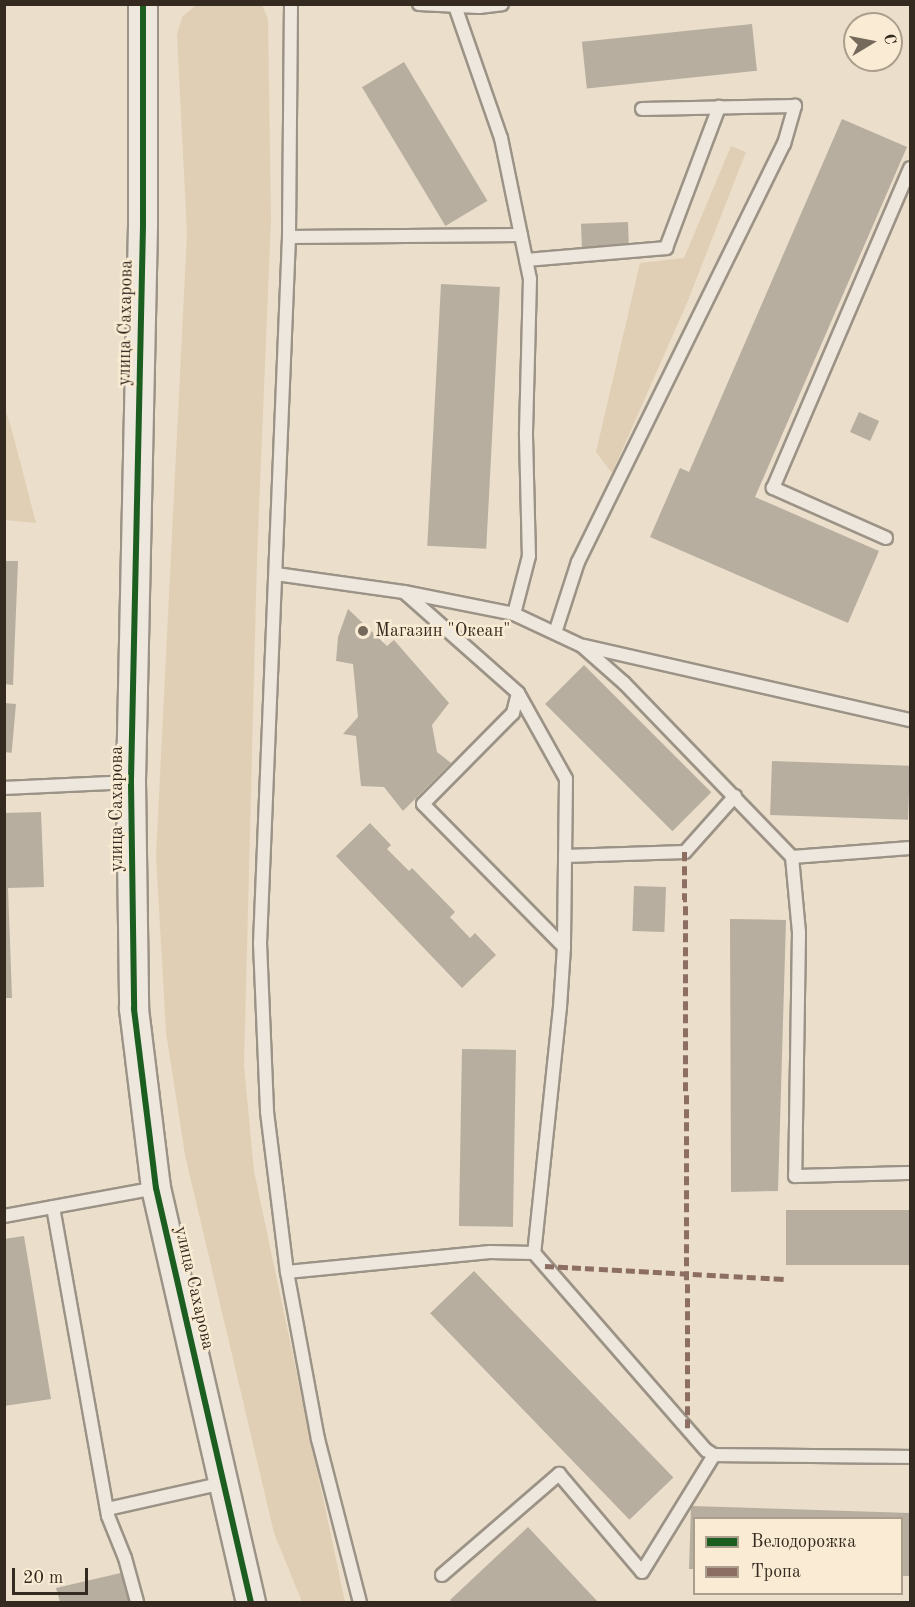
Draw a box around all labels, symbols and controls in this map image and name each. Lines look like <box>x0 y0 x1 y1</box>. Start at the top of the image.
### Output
north arrow <box>843 12 903 72</box>
text: С <box>880 33 898 46</box>
street label: улица Сахарова <box>114 260 138 386</box>
place label: Магазин "Океан" <box>375 620 510 642</box>
marker: Магазин "Океан" <box>356 624 370 638</box>
street label: улица Сахарова <box>106 746 128 872</box>
street label: улица Сахарова <box>169 1224 219 1352</box>
legend <box>693 1517 903 1595</box>
text: Велодорожка <box>751 1533 856 1551</box>
scale bar <box>15 1556 92 1594</box>
text: Тропа <box>751 1563 801 1581</box>
text: 20 m <box>23 1569 63 1587</box>

